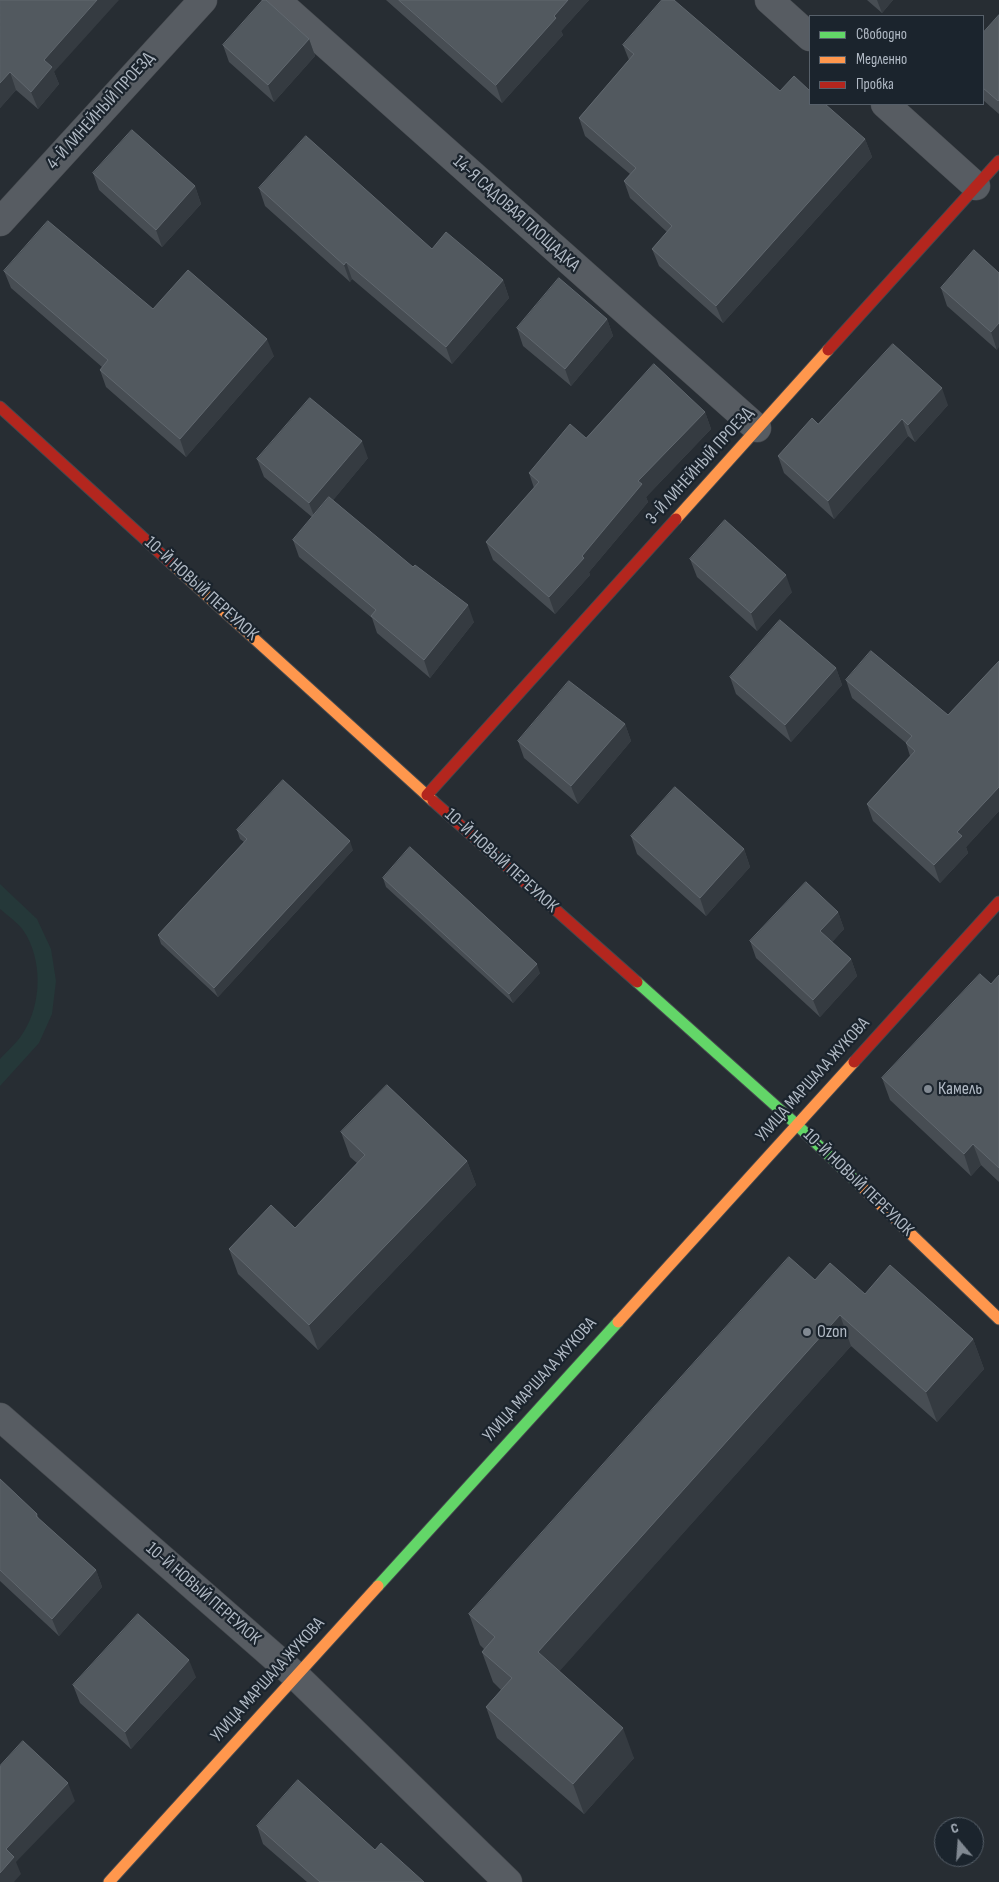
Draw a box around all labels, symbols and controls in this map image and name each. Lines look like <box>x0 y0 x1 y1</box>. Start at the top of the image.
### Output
legend <box>809 15 984 105</box>
text: Свободно <box>856 25 907 44</box>
street label: 4-Й ЛИНЕЙНЫЙ ПРОЕЗД <box>43 48 159 174</box>
text: Медленно <box>856 50 907 69</box>
text: Пробка <box>856 75 894 94</box>
street label: 14-Я САДОВАЯ ПЛОЩАДКА <box>448 151 584 277</box>
street label: 3-Й ЛИНЕЙНЫЙ ПРОЕЗД <box>642 403 758 529</box>
street label: 10-Й НОВЫЙ ПЕРЕУЛОК <box>140 532 262 646</box>
street label: 10-Й НОВЫЙ ПЕРЕУЛОК <box>440 804 562 918</box>
street label: УЛИЦА МАРШАЛА ЖУКОВА <box>752 1013 874 1147</box>
place label: Камель <box>938 1078 982 1100</box>
marker: Камель <box>922 1083 934 1095</box>
street label: 10-Й НОВЫЙ ПЕРЕУЛОК <box>798 1125 918 1241</box>
street label: УЛИЦА МАРШАЛА ЖУКОВА <box>479 1313 601 1447</box>
place label: Ozon <box>817 1321 847 1343</box>
marker: Ozon <box>801 1326 813 1338</box>
street label: 10-Й НОВЫЙ ПЕРЕУЛОК <box>141 1538 265 1650</box>
street label: УЛИЦА МАРШАЛА ЖУКОВА <box>207 1613 329 1747</box>
north arrow <box>934 1817 984 1867</box>
text: С <box>948 1819 961 1837</box>

